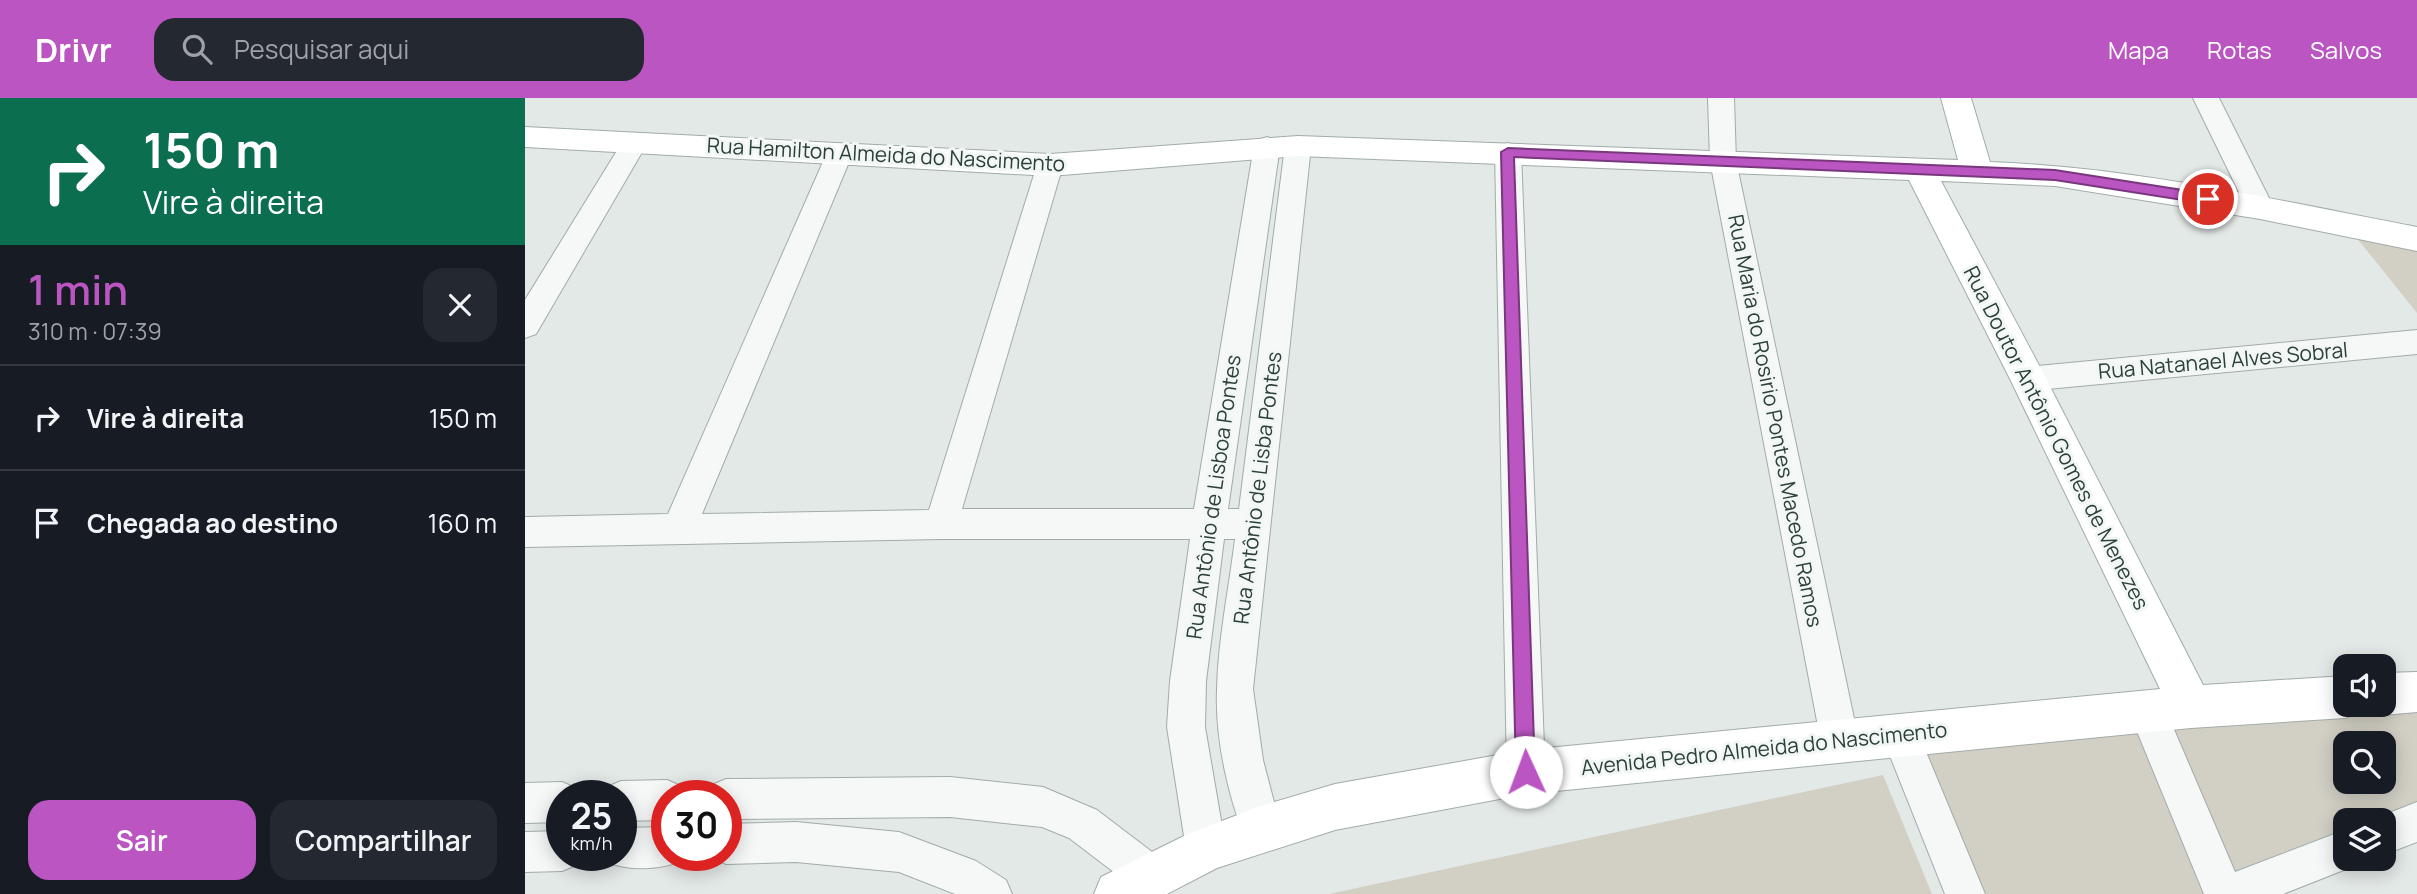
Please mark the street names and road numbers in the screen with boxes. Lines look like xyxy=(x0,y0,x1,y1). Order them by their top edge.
street label: Rua Hamilton Almeida do Nascimento xyxy=(706,131,1066,177)
street label: Rua Maria do Rosirio Pontes Macedo Ramos xyxy=(1722,212,1830,630)
street label: Rua Doutor Antônio Gomes de Menezes xyxy=(1958,261,2156,614)
street label: Rua Natanael Alves Sobral xyxy=(2097,335,2349,385)
street label: Rua Antônio de Lisba Pontes xyxy=(1226,350,1288,626)
street label: Rua Antônio de Lisboa Pontes xyxy=(1179,353,1247,641)
street label: Avenida Pedro Almeida do Nascimento xyxy=(1579,715,1948,781)

